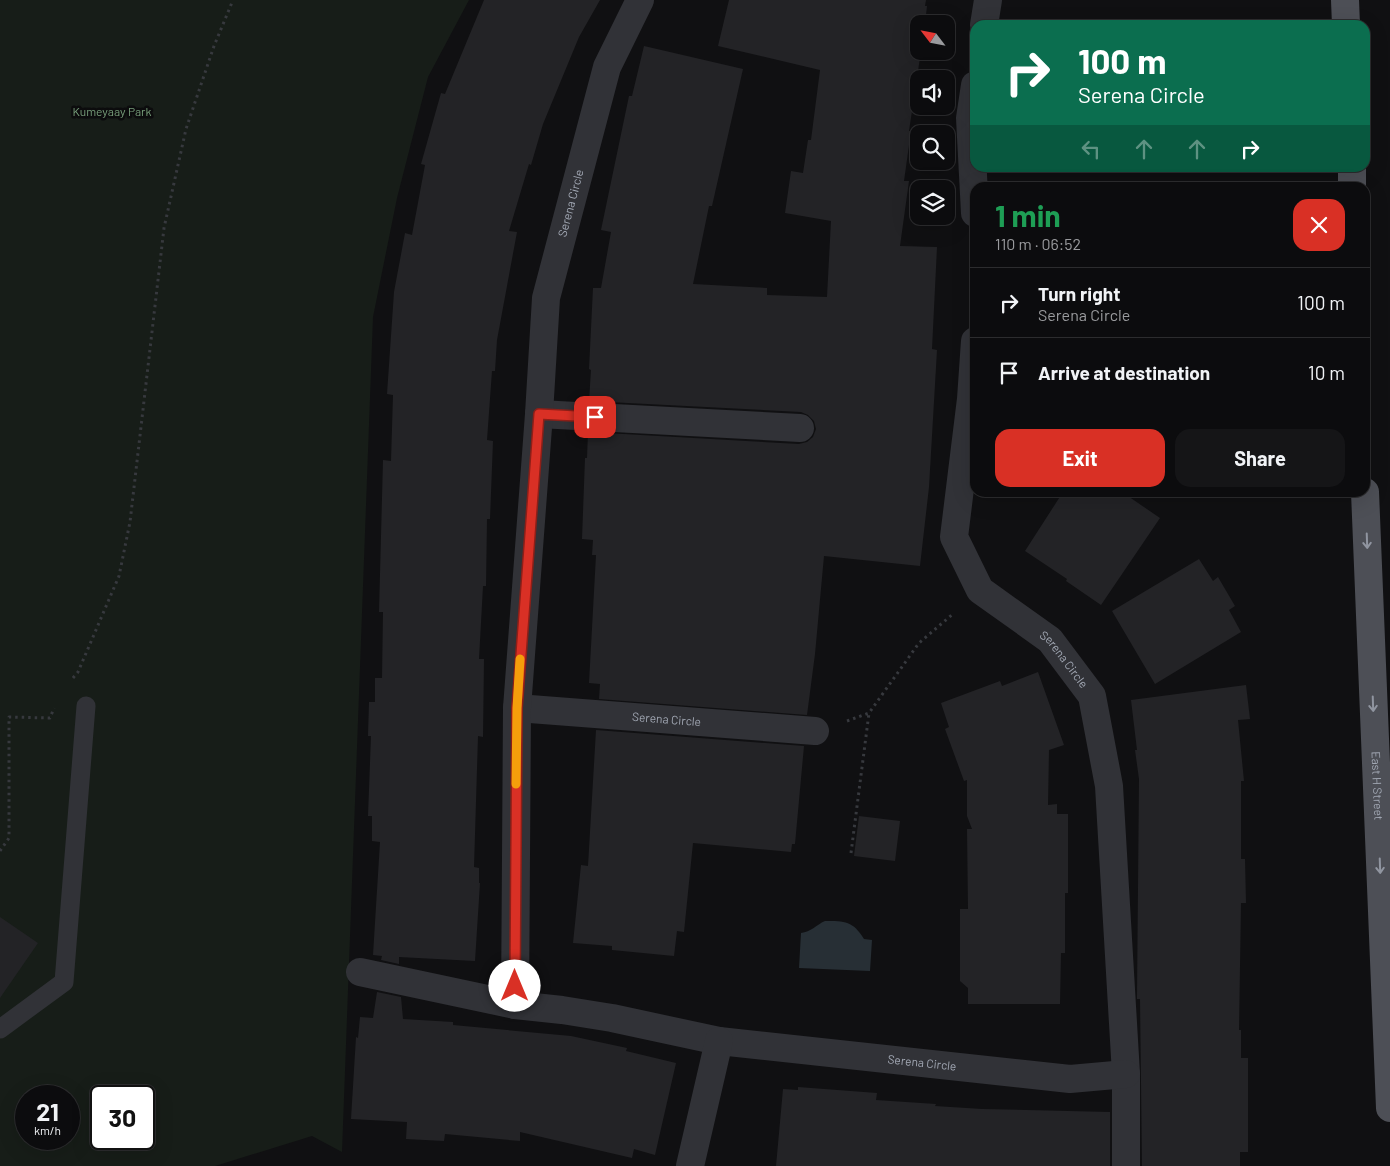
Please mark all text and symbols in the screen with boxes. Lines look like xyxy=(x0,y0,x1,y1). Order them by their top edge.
north arrow xyxy=(910,15,955,60)
map controls xyxy=(910,15,955,225)
text: 100 m xyxy=(1078,39,1167,81)
icon: right xyxy=(995,40,1060,105)
button: sound xyxy=(910,70,955,115)
text: Serena Circle xyxy=(1078,81,1205,107)
park label: Kumeyaay Park xyxy=(73,104,151,118)
button: search xyxy=(910,125,955,170)
icon: left xyxy=(1077,135,1105,163)
icon: ahead xyxy=(1130,135,1158,163)
icon: ahead xyxy=(1183,135,1211,163)
icon: right xyxy=(1236,135,1264,163)
street label: Serena Circle xyxy=(554,168,586,238)
button: layers xyxy=(910,180,955,225)
text: 1 min xyxy=(995,197,1061,233)
button: close xyxy=(1293,199,1345,251)
text: 110 m · 06:52 xyxy=(995,234,1081,253)
text: Turn right xyxy=(1038,282,1120,305)
icon: right xyxy=(995,289,1023,317)
text: 100 m xyxy=(1297,291,1345,314)
text: Serena Circle xyxy=(1038,305,1130,324)
icon: arrive xyxy=(995,359,1023,387)
text: Arrive at destination xyxy=(1038,361,1210,384)
text: 10 m xyxy=(1308,361,1345,384)
pin xyxy=(574,396,616,438)
icon: arrive xyxy=(581,403,609,431)
button: Exit xyxy=(995,429,1165,487)
button: Share xyxy=(1175,429,1345,487)
one-way arrow xyxy=(1362,533,1371,549)
street label: Serena Circle xyxy=(1038,627,1091,690)
one-way arrow xyxy=(1369,695,1378,711)
street label: Serena Circle xyxy=(632,709,702,728)
street label: East H Street xyxy=(1370,751,1386,820)
one-way arrow xyxy=(1375,858,1385,874)
position arrow xyxy=(488,959,540,1011)
street label: Serena Circle xyxy=(887,1051,957,1073)
speed limit sign: 30 xyxy=(90,1085,155,1150)
text: 21 xyxy=(36,1096,59,1126)
text: km/h xyxy=(34,1123,61,1137)

